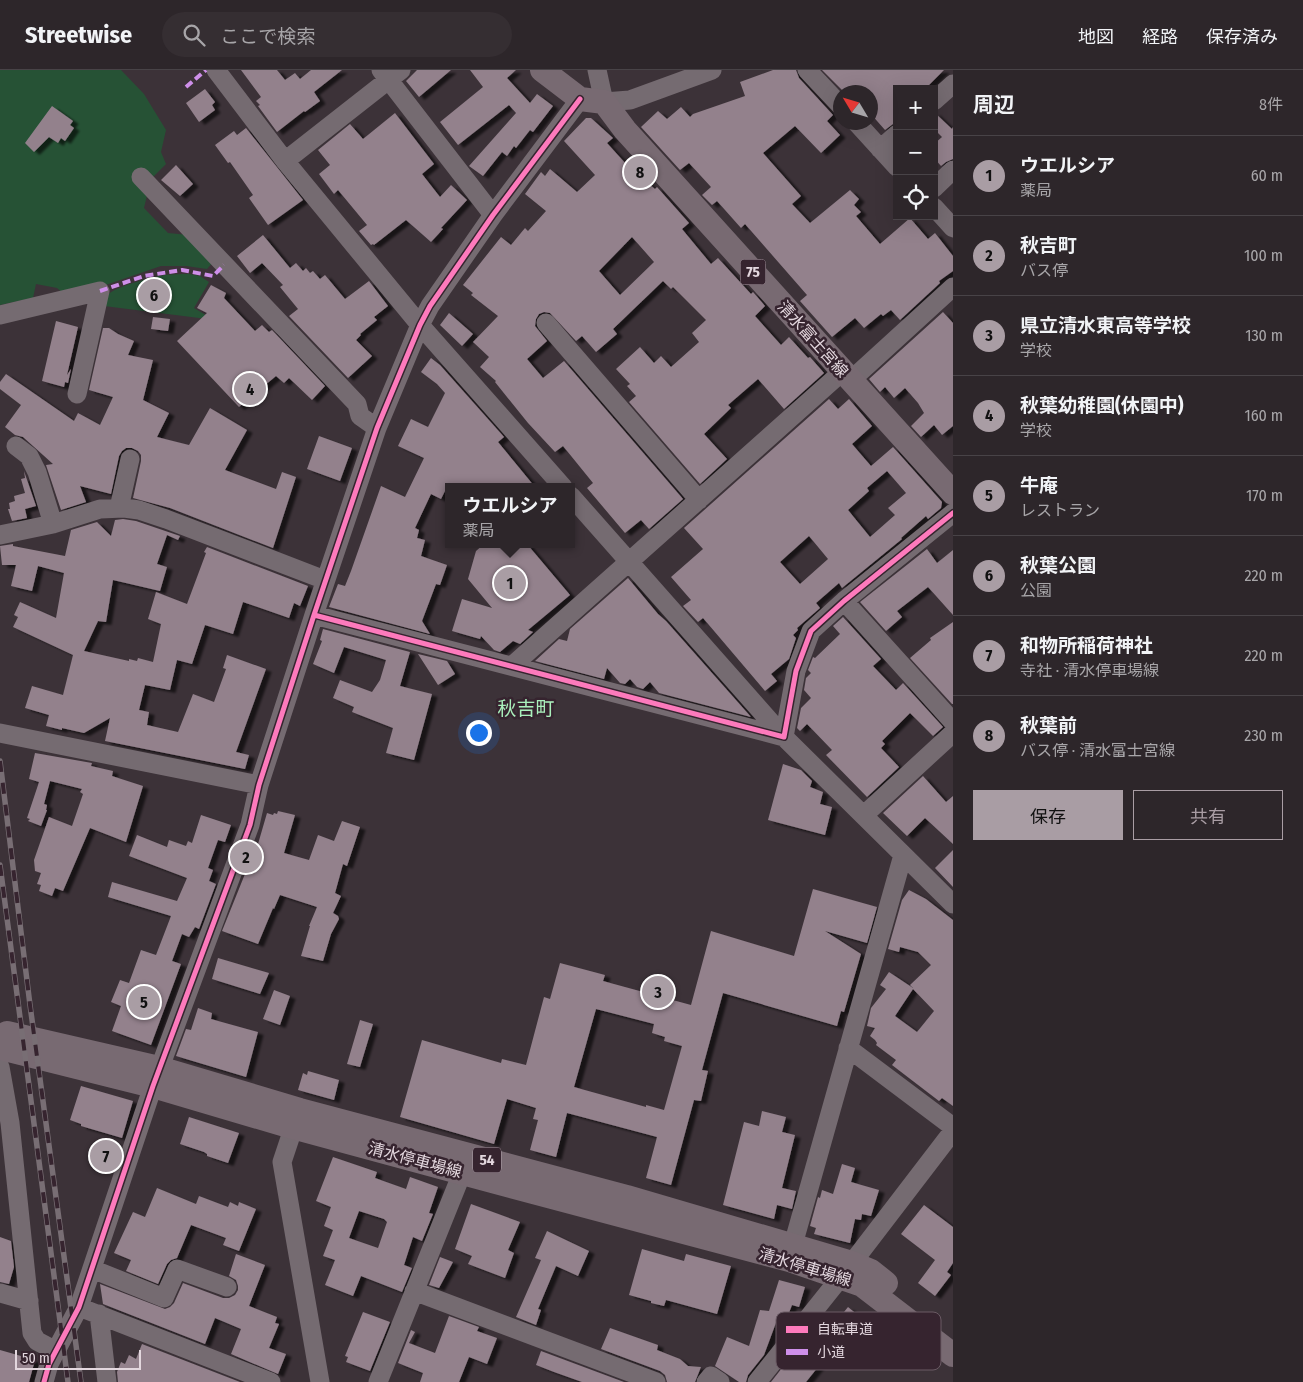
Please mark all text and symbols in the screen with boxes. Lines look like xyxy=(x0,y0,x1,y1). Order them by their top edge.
search box xyxy=(162,12,512,57)
text: Streetwise xyxy=(25,21,132,49)
icon: search xyxy=(180,21,208,49)
text: ここで検索 xyxy=(220,25,315,48)
text: 地図 xyxy=(1078,26,1114,48)
text: 経路 xyxy=(1142,26,1178,48)
text: 保存済み xyxy=(1206,26,1278,48)
north arrow xyxy=(833,85,878,130)
map controls xyxy=(893,85,938,220)
button: + xyxy=(893,85,938,130)
text: 周辺 xyxy=(973,92,1015,118)
text: 8件 xyxy=(1259,95,1283,114)
button: − xyxy=(893,130,938,175)
pin: 8 xyxy=(624,153,656,191)
text: ウエルシア xyxy=(1020,154,1115,177)
text: 1 xyxy=(986,166,992,185)
text: 60 m xyxy=(1251,166,1283,185)
button: locate xyxy=(893,175,938,220)
text: 薬局 xyxy=(1020,181,1052,200)
text: 秋吉町 xyxy=(1020,234,1077,257)
text: 2 xyxy=(985,246,993,265)
text: 100 m xyxy=(1244,246,1283,265)
road number: 75 xyxy=(740,260,766,284)
text: バス停 xyxy=(1020,261,1068,280)
pin: 6 xyxy=(138,276,170,314)
street label: 清水富士宮線 xyxy=(774,297,852,381)
text: 県立清水東高等学校 xyxy=(1020,314,1191,337)
text: 3 xyxy=(985,326,993,345)
text: 130 m xyxy=(1245,326,1283,345)
text: 学校 xyxy=(1020,341,1052,360)
pin: 4 xyxy=(234,370,266,408)
text: 秋葉幼稚園(休園中) xyxy=(1020,394,1183,417)
text: 4 xyxy=(985,406,993,425)
text: 160 m xyxy=(1244,406,1283,425)
text: 学校 xyxy=(1020,421,1052,440)
text: 牛庵 xyxy=(1020,474,1058,497)
popup xyxy=(445,483,575,548)
text: 5 xyxy=(985,486,993,505)
text: 170 m xyxy=(1246,486,1283,505)
text: ウエルシア xyxy=(462,494,558,517)
text: レストラン xyxy=(1020,501,1100,520)
text: 薬局 xyxy=(462,521,495,540)
text: 秋葉公園 xyxy=(1020,554,1096,577)
pin: 1 xyxy=(494,564,526,602)
text: 6 xyxy=(985,566,993,585)
text: 220 m xyxy=(1244,566,1283,585)
text: 公園 xyxy=(1020,581,1052,600)
text: 和物所稲荷神社 xyxy=(1020,634,1153,657)
text: 7 xyxy=(986,646,992,665)
text: 220 m xyxy=(1244,646,1283,665)
text: 寺社 · 清水停車場線 xyxy=(1020,661,1159,680)
district label: 秋吉町 xyxy=(497,697,555,720)
text: 秋葉前 xyxy=(1020,714,1077,737)
your location xyxy=(466,720,492,746)
text: 8 xyxy=(985,726,993,745)
text: 230 m xyxy=(1244,726,1283,745)
text: バス停 · 清水富士宮線 xyxy=(1020,741,1175,760)
button: 保存 xyxy=(973,790,1123,840)
button: 共有 xyxy=(1133,790,1283,840)
pin: 2 xyxy=(230,838,262,876)
pin: 3 xyxy=(642,973,674,1011)
pin: 5 xyxy=(128,983,160,1021)
pin: 7 xyxy=(90,1137,122,1175)
street label: 清水停車場線 xyxy=(366,1138,464,1182)
road number: 54 xyxy=(473,1148,501,1172)
street label: 清水停車場線 xyxy=(756,1244,854,1290)
legend xyxy=(776,1312,941,1370)
text: 自転車道 xyxy=(817,1321,873,1338)
text: 小道 xyxy=(817,1344,845,1361)
scale bar xyxy=(15,1347,141,1370)
text: 50 m xyxy=(22,1350,50,1367)

